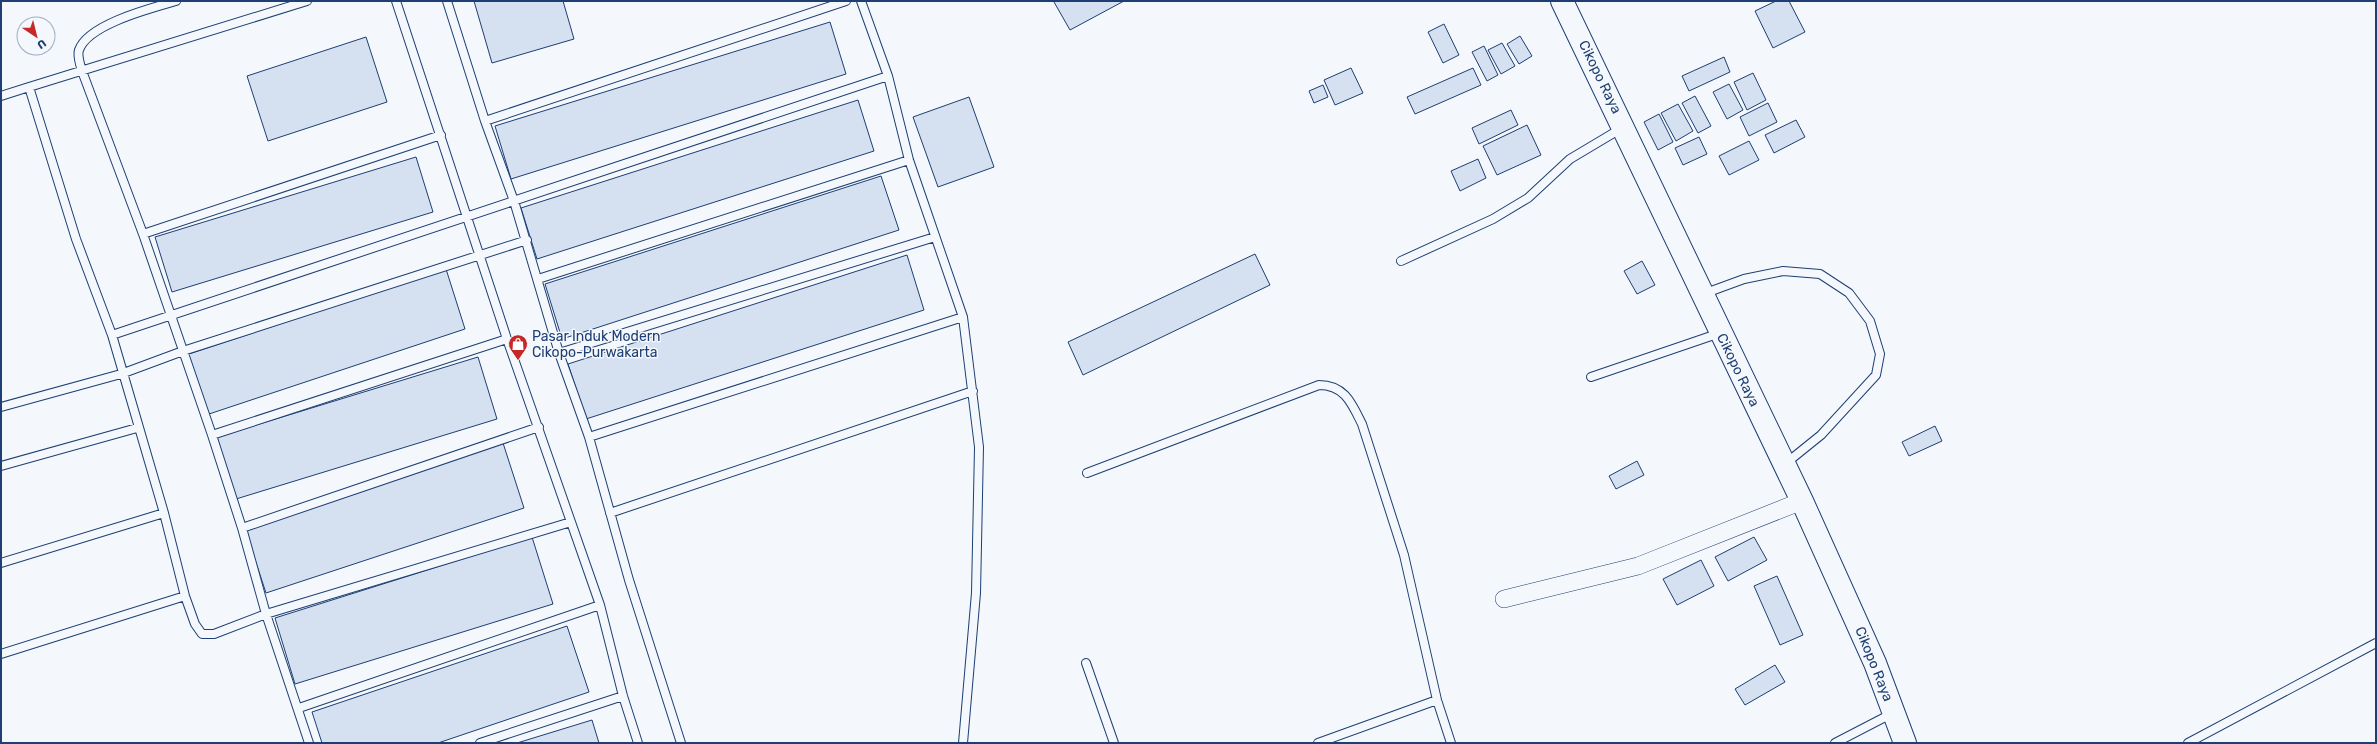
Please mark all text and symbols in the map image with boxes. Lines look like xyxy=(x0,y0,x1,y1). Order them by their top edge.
north arrow xyxy=(16,16,56,56)
text: U xyxy=(34,36,48,51)
street label: Cikopo Raya xyxy=(1575,38,1625,116)
place label: Pasar Induk Modern Cikopo-Purwakarta xyxy=(532,328,661,361)
street label: Cikopo Raya xyxy=(1713,331,1763,409)
shop icon: Pasar Induk Modern Cikopo-Purwakarta xyxy=(507,333,529,361)
street label: Cikopo Raya xyxy=(1851,624,1897,704)

